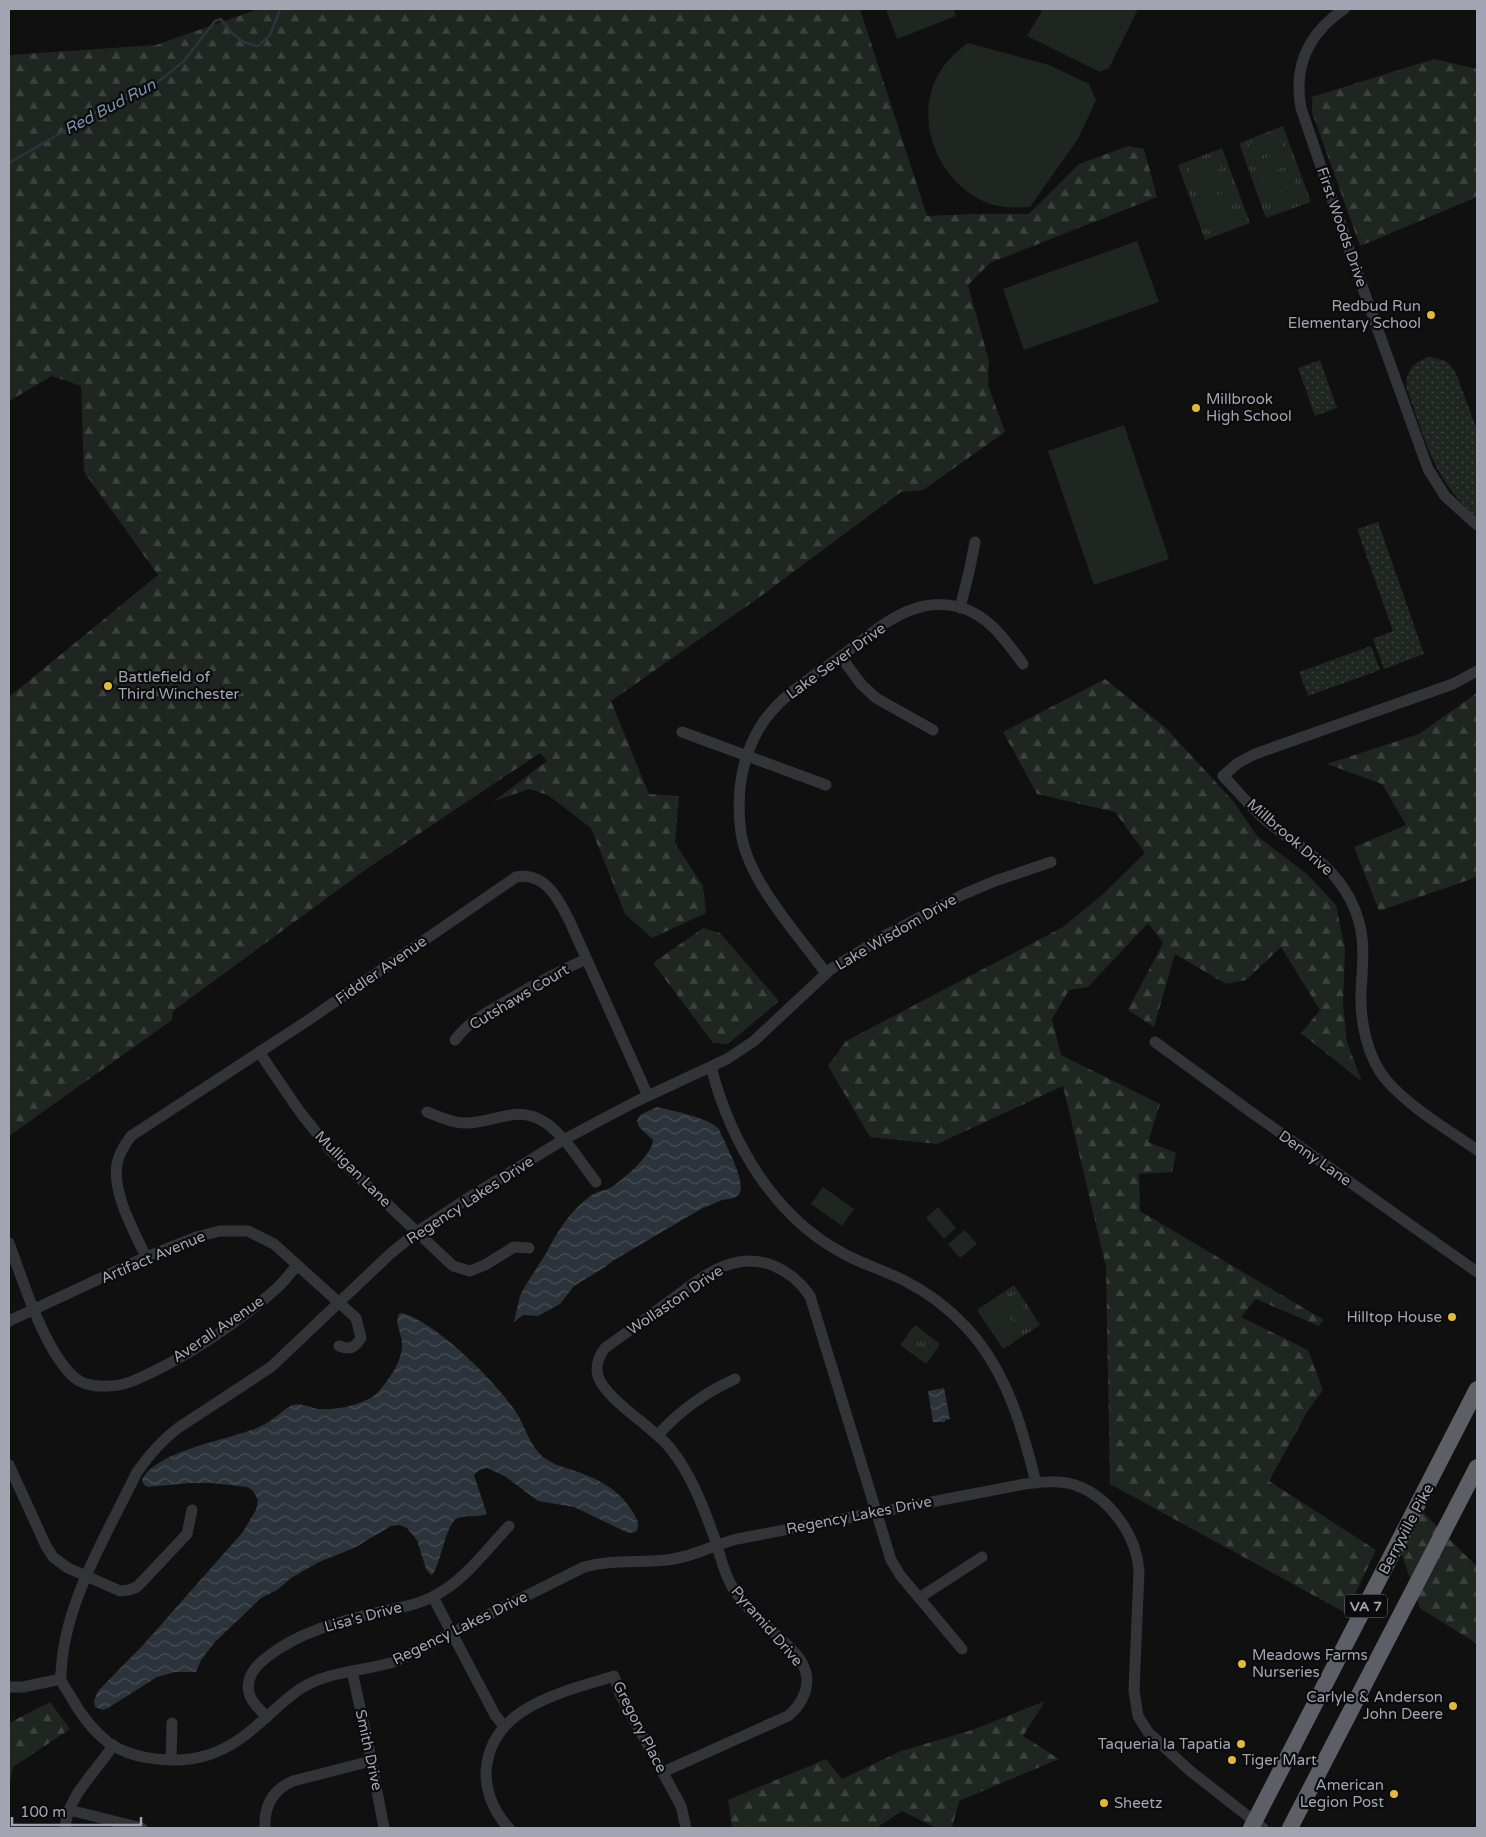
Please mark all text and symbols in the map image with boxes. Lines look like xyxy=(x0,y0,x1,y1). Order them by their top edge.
water label: Red Bud Run xyxy=(61,74,160,139)
street label: First Woods Drive xyxy=(1313,165,1371,289)
place label: Redbud Run Elementary School xyxy=(1288,297,1421,332)
marker: Redbud Run Elementary School xyxy=(1425,309,1437,321)
place label: Millbrook High School xyxy=(1206,390,1292,425)
marker: Millbrook High School xyxy=(1190,402,1202,414)
street label: Lake Sever Drive xyxy=(783,619,889,703)
place label: Battlefield of Third Winchester xyxy=(118,668,240,703)
marker: Battlefield of Third Winchester xyxy=(102,680,114,692)
street label: Millbrook Drive xyxy=(1243,795,1337,879)
street label: Lake Wisdom Drive xyxy=(832,890,960,974)
street label: Fiddler Avenue xyxy=(332,932,430,1008)
street label: Cutshaws Court xyxy=(466,960,572,1034)
street label: Denny Lane xyxy=(1275,1126,1355,1190)
street label: Mulligan Lane xyxy=(311,1127,395,1211)
street label: Regency Lakes Drive xyxy=(403,1152,537,1248)
street label: Artifact Avenue xyxy=(98,1227,208,1287)
street label: Wollaston Drive xyxy=(624,1261,726,1339)
street label: Averall Avenue xyxy=(169,1292,267,1366)
place label: Hilltop House xyxy=(1346,1308,1442,1326)
marker: Hilltop House xyxy=(1446,1311,1458,1323)
street label: Berryville Pike xyxy=(1375,1481,1437,1577)
street label: Regency Lakes Drive xyxy=(785,1492,933,1538)
street label: Pyramid Drive xyxy=(727,1582,807,1670)
street label: Regency Lakes Drive xyxy=(390,1588,530,1668)
road number: VA 7 xyxy=(1345,1594,1387,1618)
street label: Lisa's Drive xyxy=(322,1598,404,1636)
place label: Meadows Farms Nurseries xyxy=(1252,1646,1368,1681)
marker: Meadows Farms Nurseries xyxy=(1236,1658,1248,1670)
street label: Gregory Place xyxy=(609,1678,671,1776)
place label: Carlyle & Anderson John Deere xyxy=(1306,1688,1443,1723)
marker: Carlyle & Anderson John Deere xyxy=(1447,1700,1459,1712)
street label: Smith Drive xyxy=(352,1708,386,1792)
place label: Taqueria la Tapatia xyxy=(1098,1735,1231,1753)
marker: Taqueria la Tapatia xyxy=(1235,1738,1247,1750)
place label: Tiger Mart xyxy=(1242,1751,1317,1769)
marker: Tiger Mart xyxy=(1226,1754,1238,1766)
place label: American Legion Post xyxy=(1300,1776,1384,1811)
marker: American Legion Post xyxy=(1388,1788,1400,1800)
scale bar xyxy=(12,1794,141,1826)
place label: Sheetz xyxy=(1114,1794,1162,1812)
marker: Sheetz xyxy=(1098,1797,1110,1809)
text: 100 m xyxy=(20,1803,66,1821)

